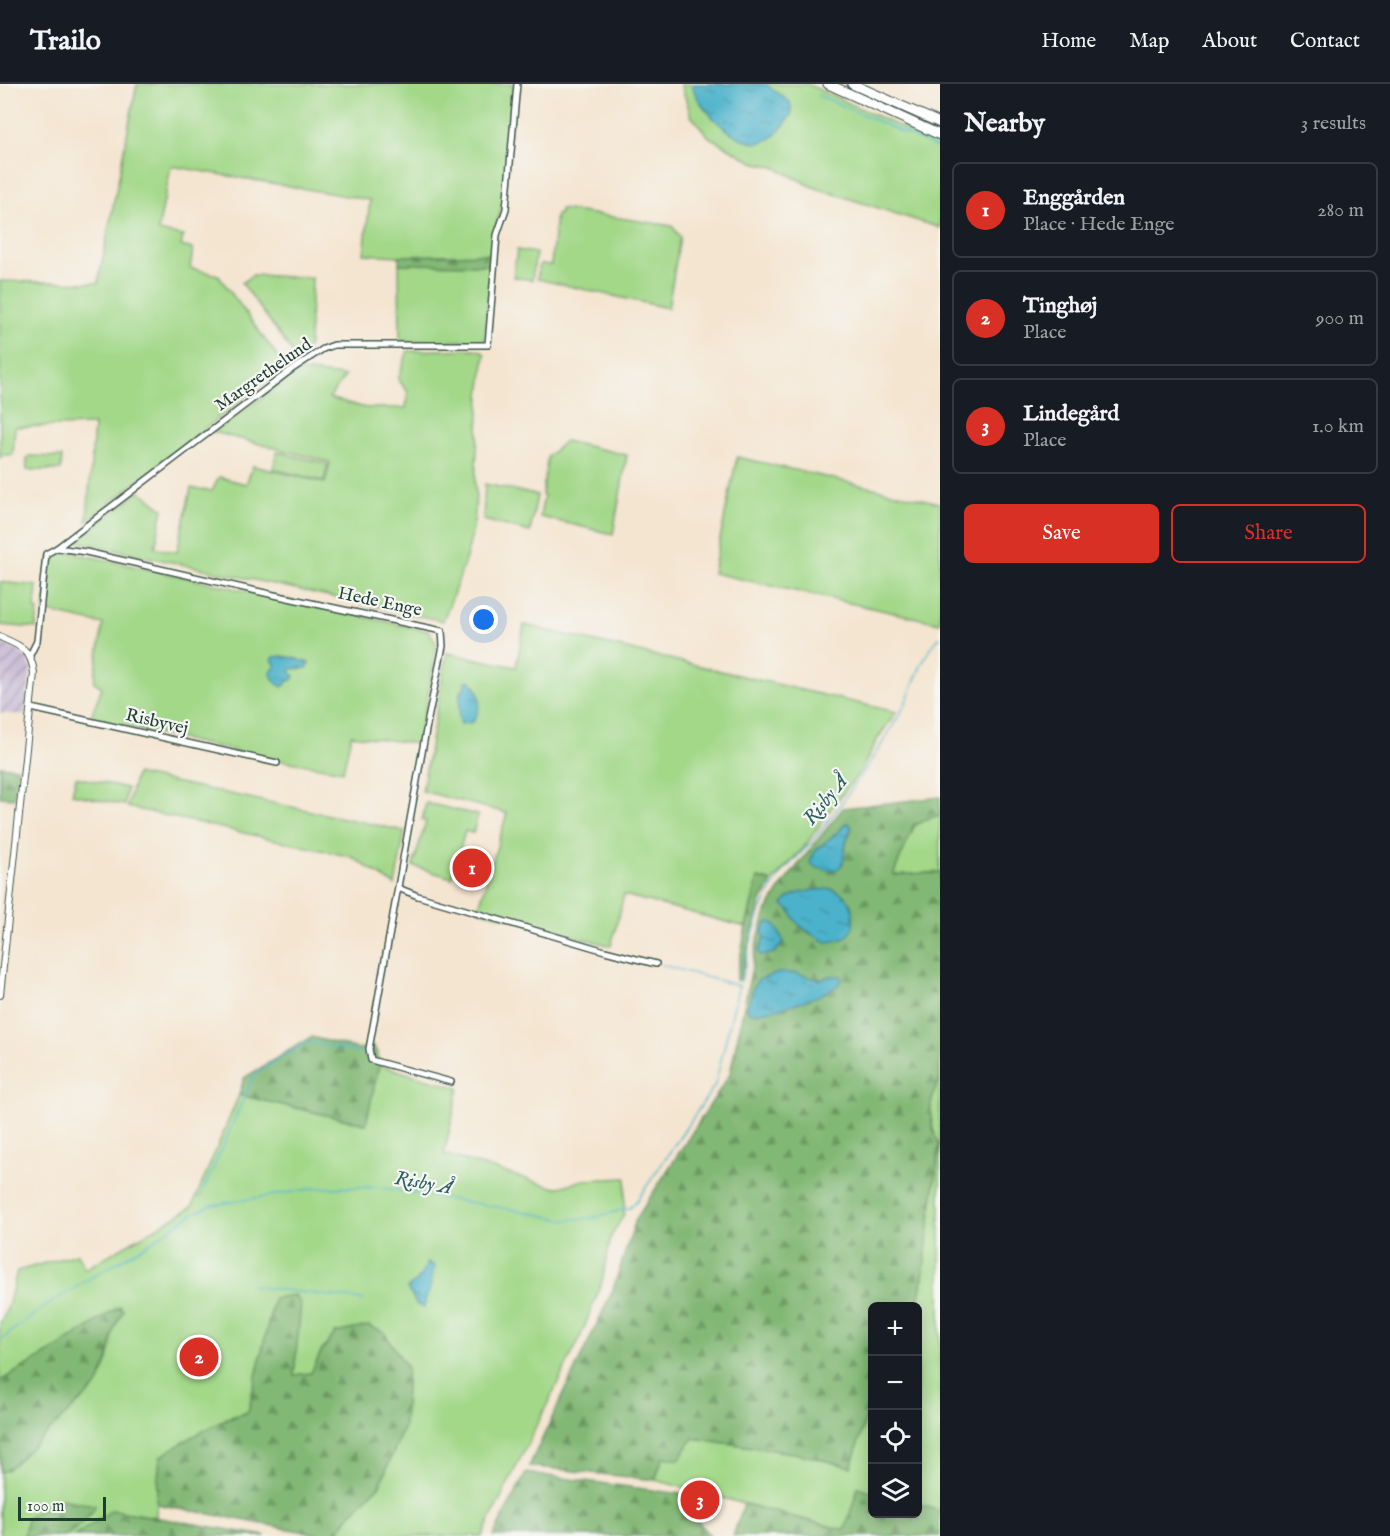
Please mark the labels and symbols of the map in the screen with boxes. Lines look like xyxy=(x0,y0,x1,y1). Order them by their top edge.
street label: Margrethelund xyxy=(211,333,317,417)
street label: Hede Enge xyxy=(336,582,424,623)
your location xyxy=(469,605,498,634)
street label: Risbyvej xyxy=(123,704,190,741)
water label: Risby Å xyxy=(797,767,855,830)
pin: 1 xyxy=(452,846,492,890)
water label: Risby Å xyxy=(393,1164,457,1201)
pin: 2 xyxy=(180,1334,218,1380)
pin: 3 xyxy=(680,1478,720,1522)
scale bar xyxy=(18,1494,106,1522)

